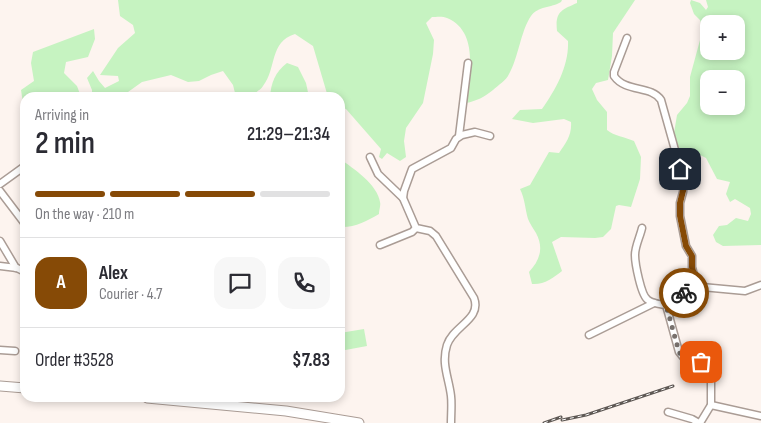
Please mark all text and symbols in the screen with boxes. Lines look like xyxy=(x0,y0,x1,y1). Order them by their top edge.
map controls xyxy=(700,15,745,115)
button: + xyxy=(700,15,745,60)
button: − xyxy=(700,70,745,115)
text: Arriving in xyxy=(35,106,89,125)
text: 21:29–21:34 xyxy=(247,123,330,146)
text: 2 min xyxy=(35,124,95,163)
pin xyxy=(659,148,701,190)
icon: home xyxy=(666,155,694,183)
text: On the way · 210 m xyxy=(35,205,134,224)
button: chat xyxy=(214,257,266,309)
button: phone xyxy=(278,257,330,309)
text: Alex xyxy=(99,262,128,285)
courier xyxy=(659,268,709,318)
text: A xyxy=(56,271,66,294)
icon: bike xyxy=(670,279,698,307)
text: Courier · 4.7 xyxy=(99,285,162,304)
pin xyxy=(680,341,722,383)
icon: bag xyxy=(687,348,715,376)
text: Order #3528 xyxy=(35,349,114,372)
text: $7.83 xyxy=(292,349,330,372)

